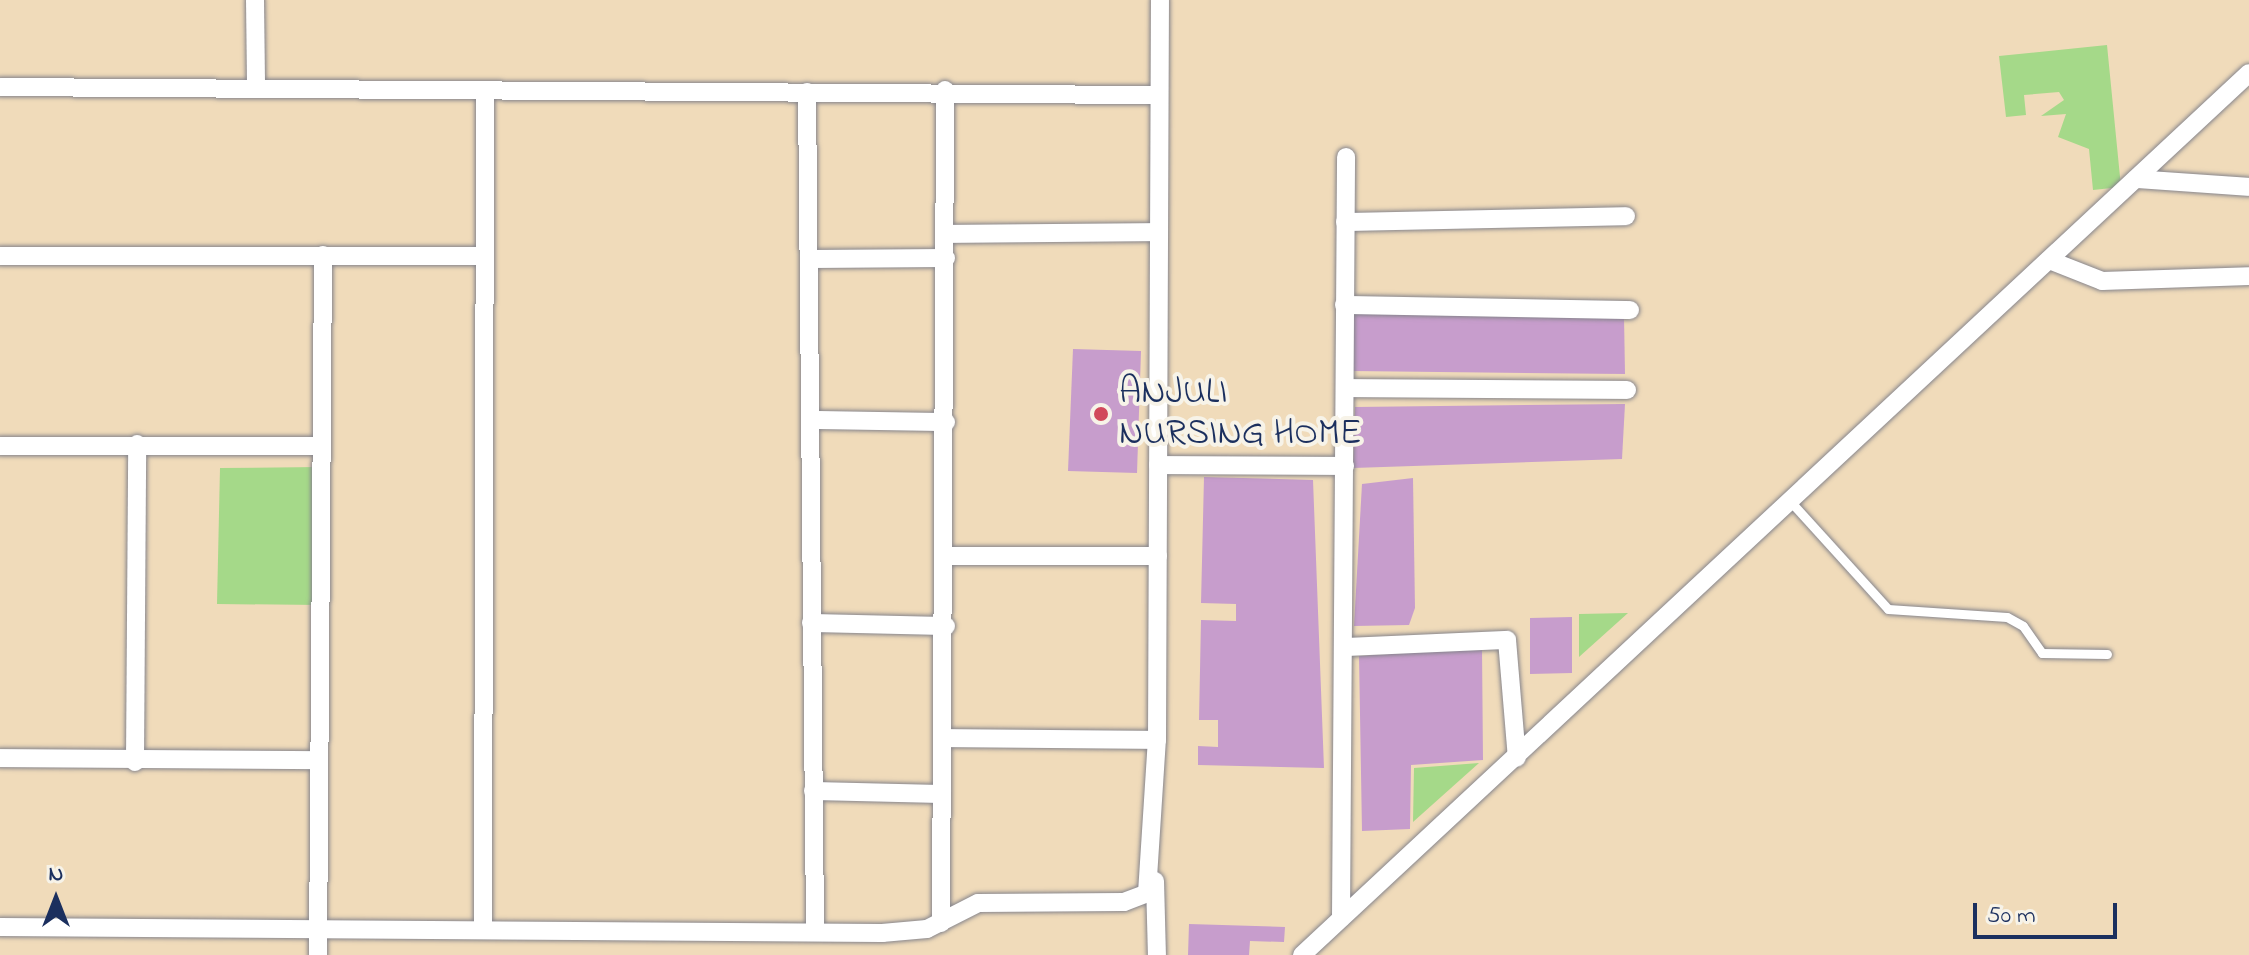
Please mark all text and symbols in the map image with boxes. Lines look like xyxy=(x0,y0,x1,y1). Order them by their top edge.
place label: ANJULI NURSING HOME xyxy=(1119,371,1362,456)
marker: ANJULI NURSING HOME xyxy=(1090,403,1112,425)
north arrow xyxy=(16,859,96,939)
text: N xyxy=(49,859,63,891)
scale bar xyxy=(1977,887,2121,937)
text: 50 m xyxy=(1987,899,2036,934)

